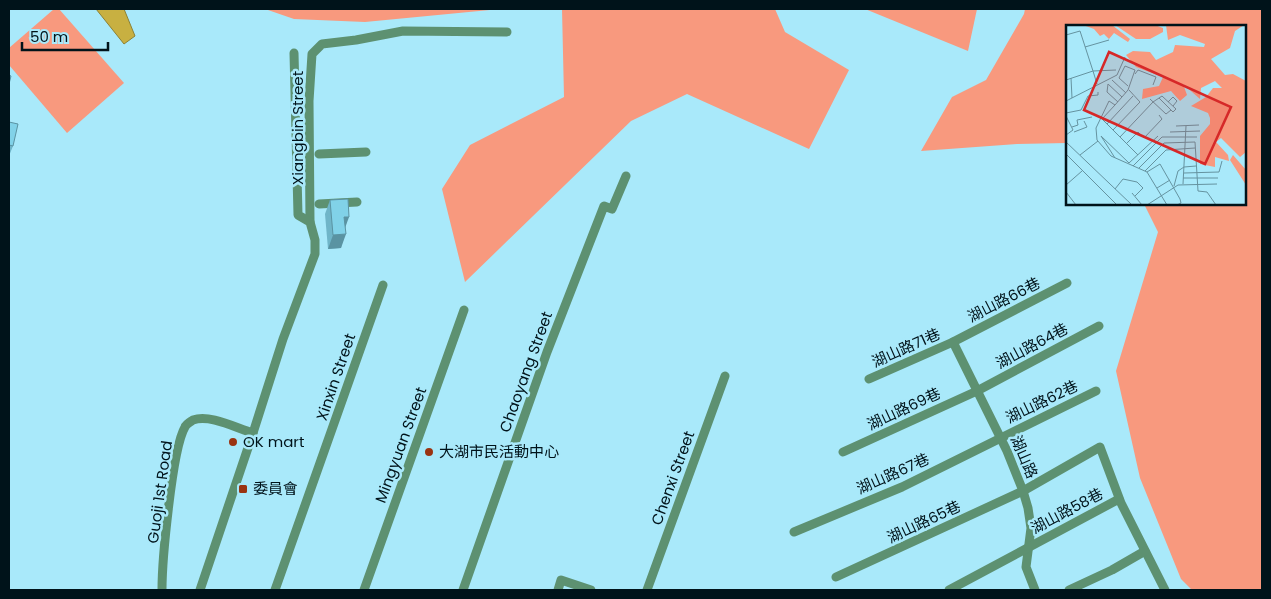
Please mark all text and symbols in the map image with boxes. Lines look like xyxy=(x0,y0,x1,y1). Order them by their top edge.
scale bar xyxy=(22,20,109,52)
inset map xyxy=(1066,25,1246,205)
text: 50 m xyxy=(30,26,68,47)
street label: Xiangbin Street xyxy=(287,71,308,185)
street label: 湖山路66巷 xyxy=(964,272,1044,327)
street label: Chaoyang Street xyxy=(494,308,557,435)
street label: 湖山路64巷 xyxy=(992,318,1072,373)
street label: 湖山路71巷 xyxy=(868,323,943,372)
street label: Xinxin Street xyxy=(311,330,360,423)
street label: 湖山路62巷 xyxy=(1002,375,1082,428)
street label: 湖山路69巷 xyxy=(864,382,944,435)
street label: Mingyuan Street xyxy=(370,384,431,506)
street label: Chenxi Street xyxy=(646,428,699,528)
place label: OK mart xyxy=(243,431,304,452)
street label: 湖山路 xyxy=(1006,432,1043,482)
marker: OK mart xyxy=(227,436,239,448)
street label: Guoji 1st Road xyxy=(142,439,177,545)
place label: 大湖市民活動中心 xyxy=(439,441,559,462)
marker: 大湖市民活動中心 xyxy=(423,446,435,458)
street label: 湖山路67巷 xyxy=(853,448,933,499)
place label: 委員會 xyxy=(253,478,298,499)
marker: 委員會 xyxy=(237,483,249,495)
street label: 湖山路58巷 xyxy=(1027,483,1107,538)
street label: 湖山路65巷 xyxy=(884,495,964,548)

